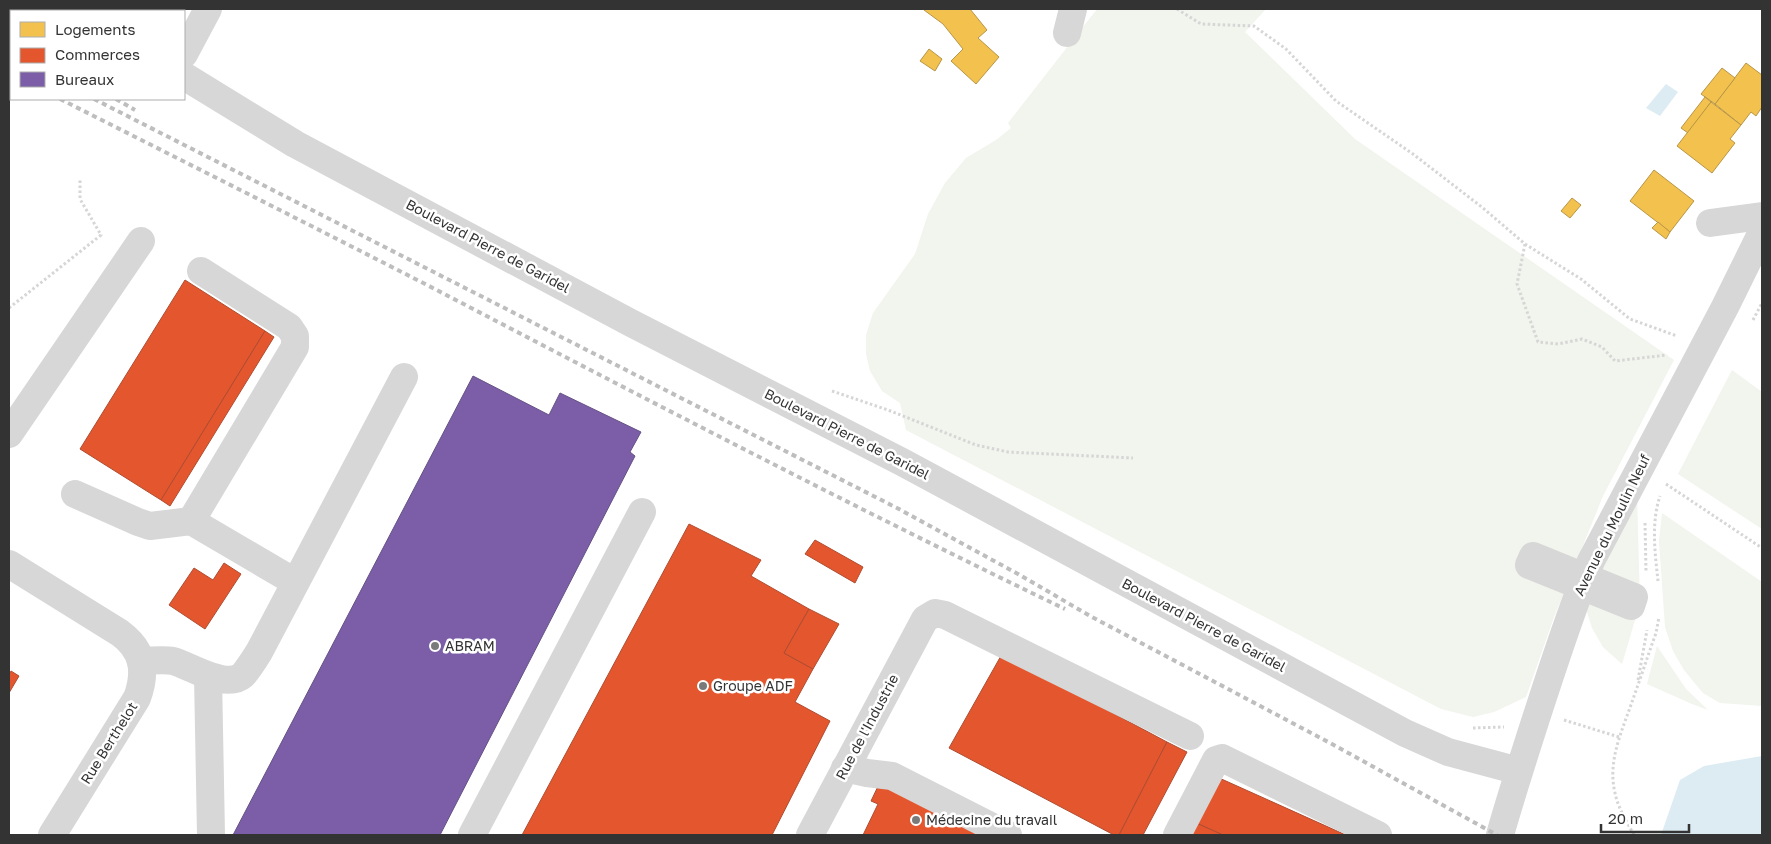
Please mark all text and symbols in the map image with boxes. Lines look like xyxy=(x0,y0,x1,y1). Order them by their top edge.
legend xyxy=(10,10,185,100)
text: Logements xyxy=(55,20,135,38)
text: Commerces xyxy=(55,45,140,63)
text: Bureaux xyxy=(55,70,114,88)
street label: Boulevard Pierre de Garidel xyxy=(403,195,573,296)
street label: Boulevard Pierre de Garidel xyxy=(762,384,933,483)
street label: Avenue du Moulin Neuf xyxy=(1570,451,1653,598)
street label: Boulevard Pierre de Garidel xyxy=(1119,574,1289,675)
place label: ABRAM xyxy=(445,637,495,654)
marker: ABRAM xyxy=(429,640,441,652)
street label: Rue de l'Industrie xyxy=(832,671,902,782)
place label: Groupe ADF xyxy=(713,677,793,694)
marker: Groupe ADF xyxy=(697,680,709,692)
street label: Rue Berthelot xyxy=(77,699,140,787)
scale bar xyxy=(1601,802,1688,834)
text: 20 m xyxy=(1608,809,1643,827)
place label: Médecine du travail xyxy=(926,811,1057,828)
marker: Médecine du travail xyxy=(910,814,922,826)

